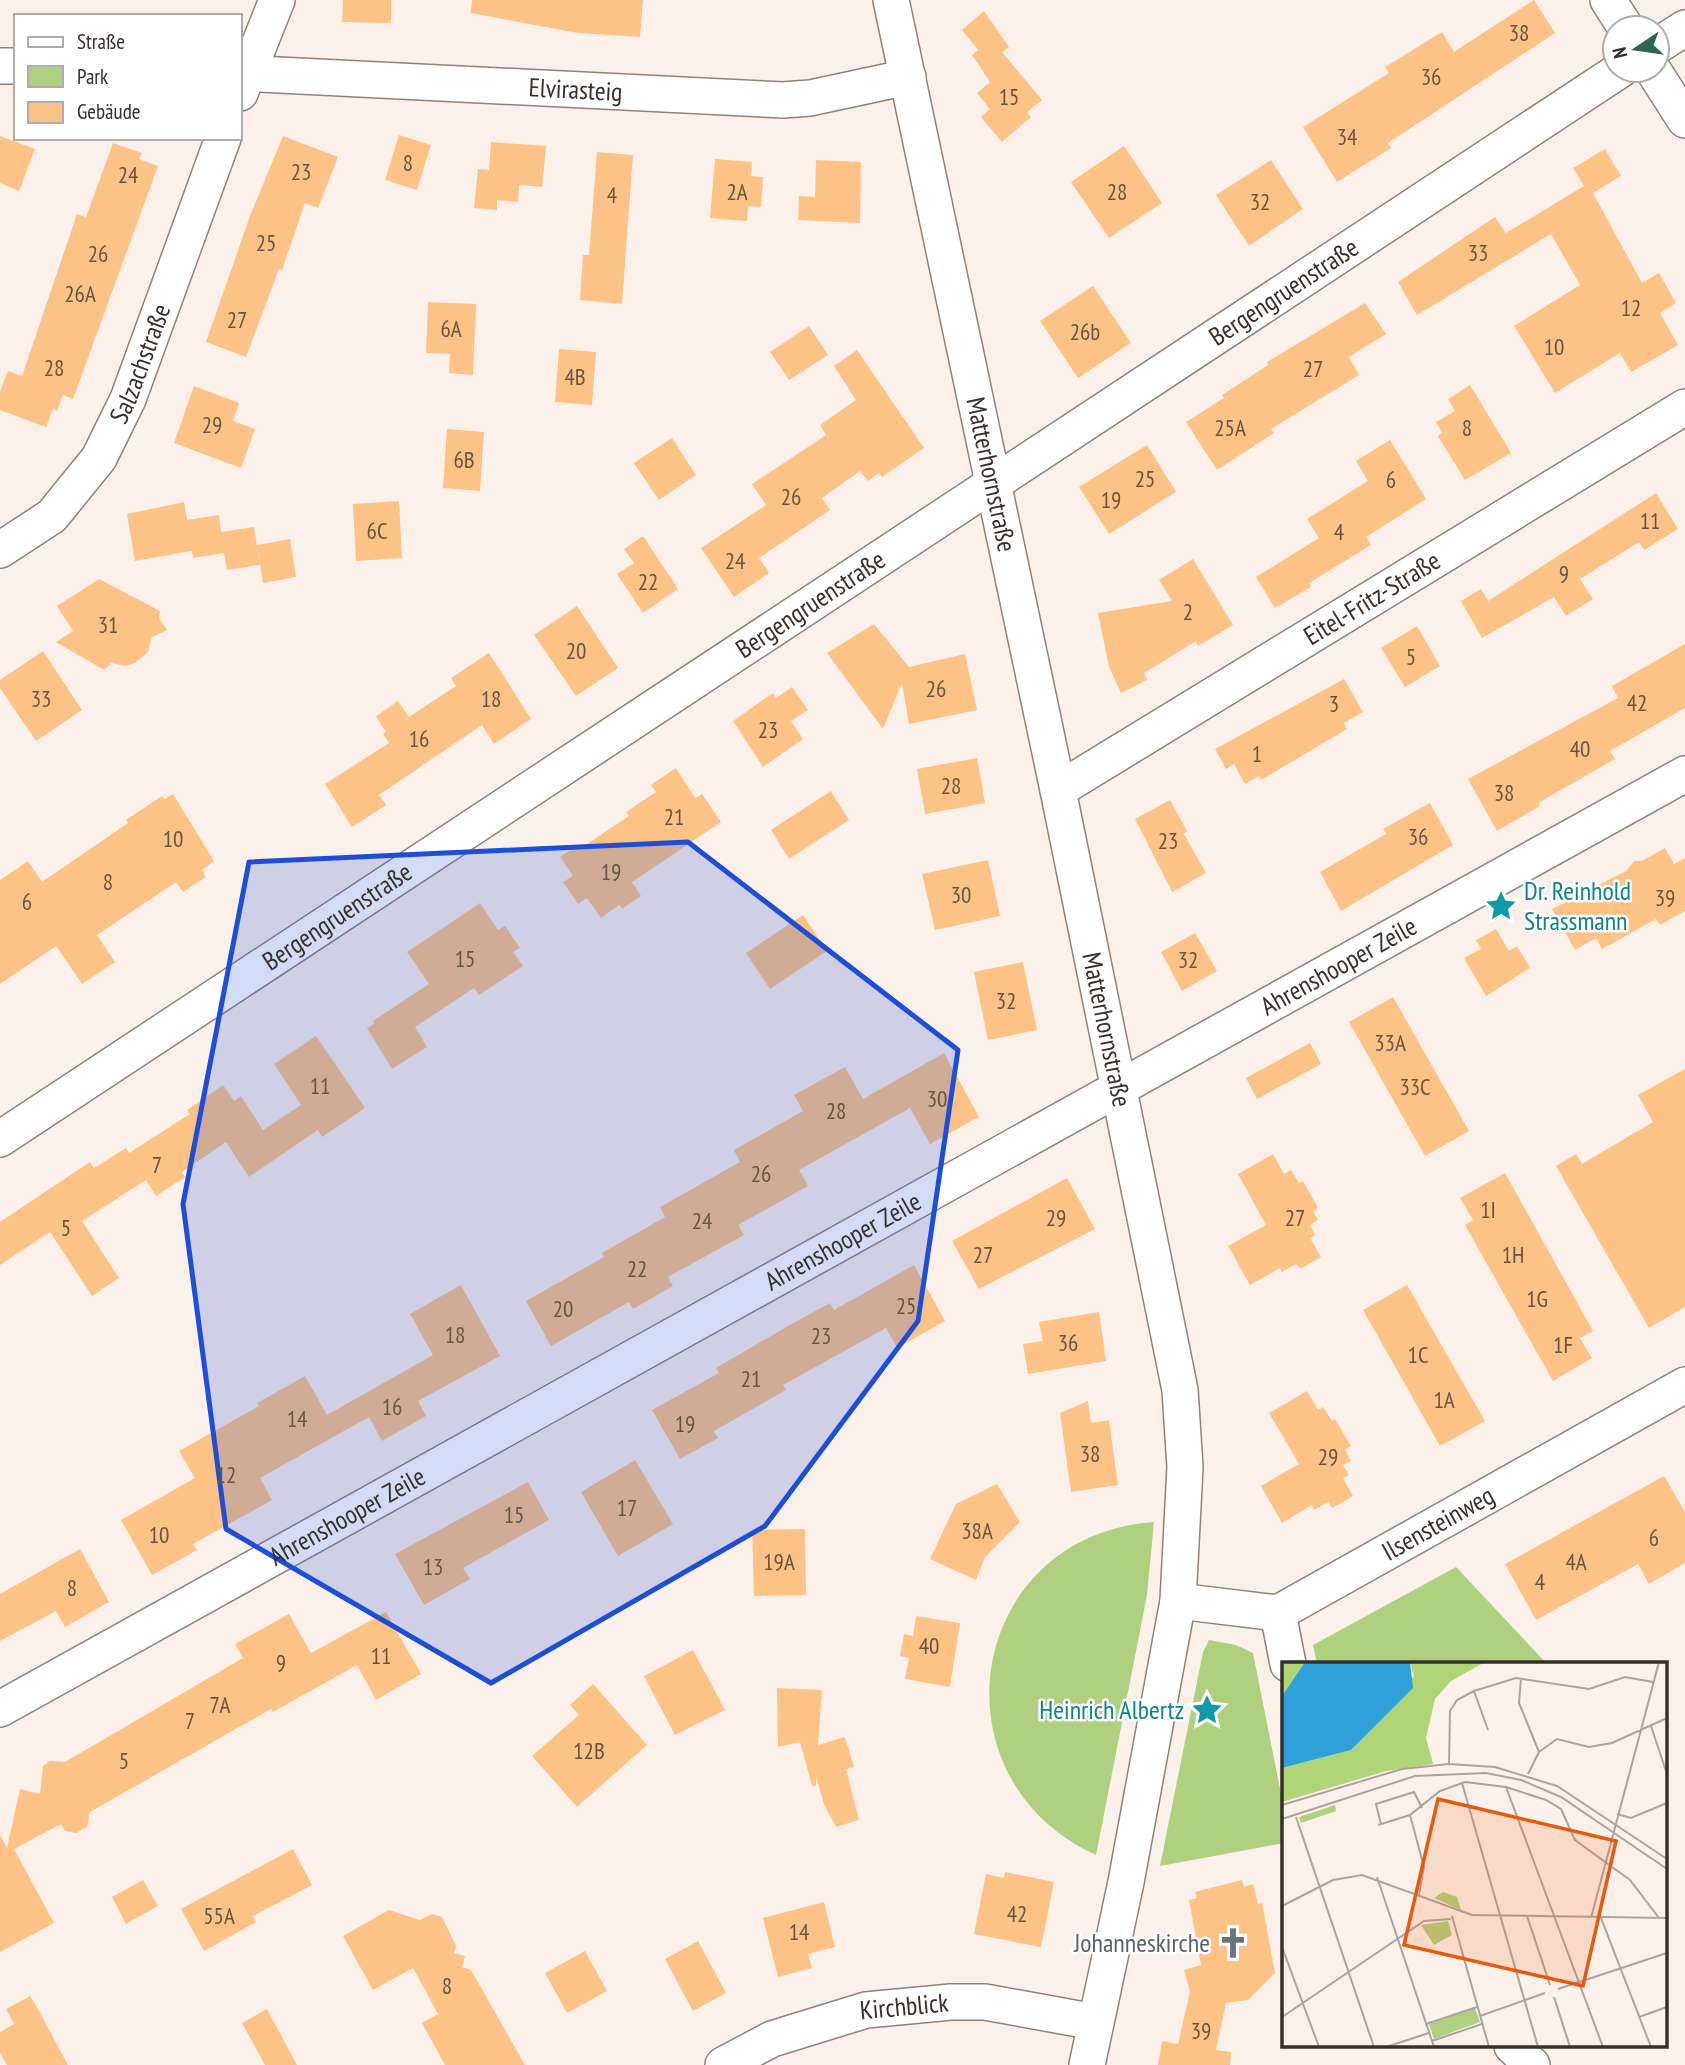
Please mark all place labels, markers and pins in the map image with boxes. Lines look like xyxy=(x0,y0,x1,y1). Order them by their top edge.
place label: Dr. Reinhold Strassmann xyxy=(1524,874,1631,937)
place icon: Dr. Reinhold Strassmann xyxy=(1484,889,1518,923)
place label: Heinrich Albertz xyxy=(1039,1693,1184,1726)
place icon: Heinrich Albertz xyxy=(1190,1693,1224,1727)
place label: Johanneskirche xyxy=(1073,1926,1210,1959)
church icon: Johanneskirche xyxy=(1216,1926,1250,1960)

